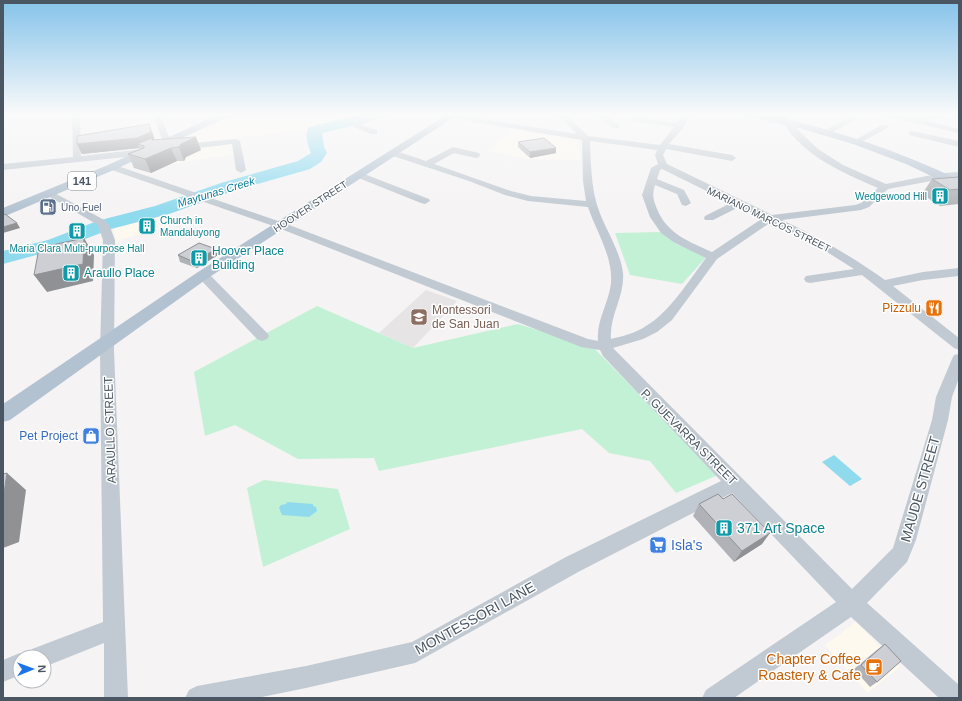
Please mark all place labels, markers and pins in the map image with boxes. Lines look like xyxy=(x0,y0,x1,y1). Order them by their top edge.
building icon: Wedgewood Hill xyxy=(930,186,950,206)
place label: Wedgewood Hill xyxy=(855,191,927,202)
fuel station icon: Uno Fuel xyxy=(38,197,58,217)
place label: Uno Fuel xyxy=(61,202,102,213)
place label: Church in Mandaluyong xyxy=(160,215,220,238)
building icon: Church in Mandaluyong xyxy=(137,216,157,236)
building icon: Maria Clara Multi-purpose Hall xyxy=(67,221,87,241)
place label: Maria Clara Multi-purpose Hall xyxy=(9,243,145,254)
place label: Hoover Place Building xyxy=(212,244,284,272)
building icon: Hoover Place Building xyxy=(189,248,209,268)
building icon: Araullo Place xyxy=(61,263,81,283)
place label: Araullo Place xyxy=(84,266,155,280)
restaurant icon: Pizzulu xyxy=(924,298,944,318)
place label: Pizzulu xyxy=(882,301,921,315)
place label: Montessori de San Juan xyxy=(432,303,499,331)
school or university icon: Montessori de San Juan xyxy=(409,307,429,327)
shop icon: Pet Project xyxy=(81,426,101,446)
place label: Pet Project xyxy=(19,429,79,443)
building icon: 371 Art Space xyxy=(714,518,734,538)
place label: 371 Art Space xyxy=(737,520,825,536)
supermarket icon: Isla's xyxy=(648,535,668,555)
place label: Isla's xyxy=(671,537,702,553)
place label: Chapter Coffee Roastery & Cafe xyxy=(758,651,861,683)
cafe icon: Chapter Coffee Roastery & Cafe xyxy=(864,657,884,677)

